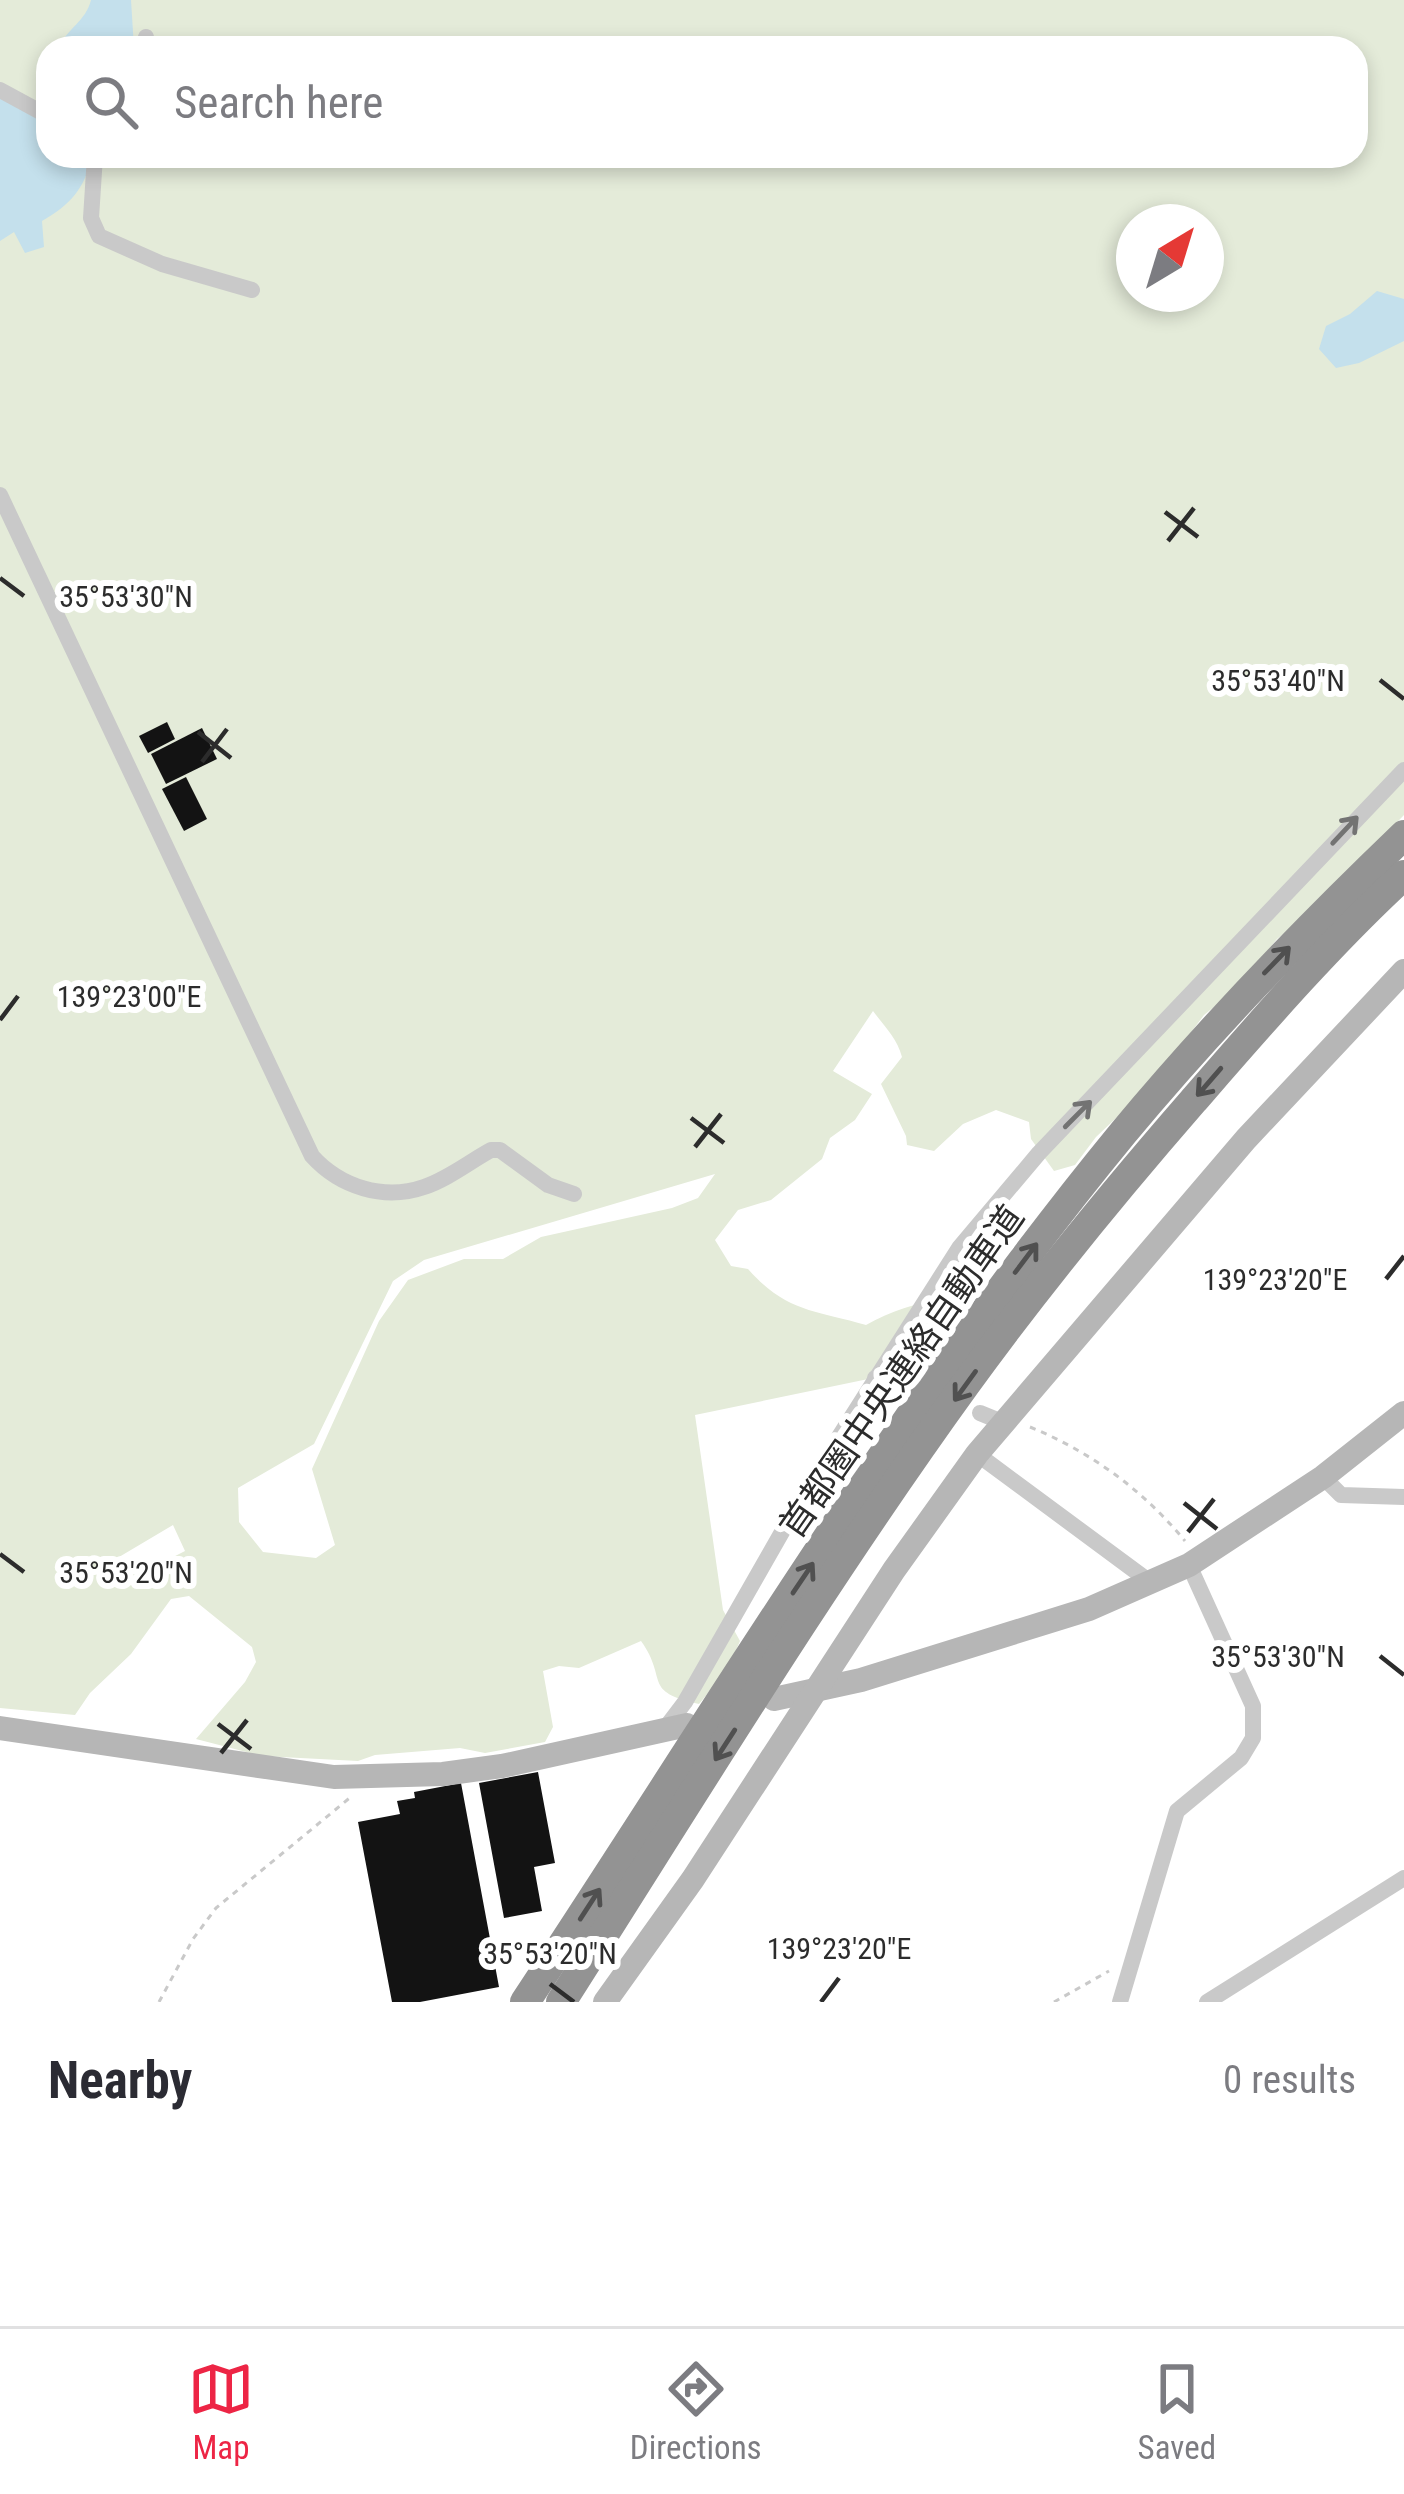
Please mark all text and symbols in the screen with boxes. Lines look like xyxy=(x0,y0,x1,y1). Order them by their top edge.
search box xyxy=(36,36,1368,168)
icon: search xyxy=(78,69,144,135)
text: Search here xyxy=(174,76,383,129)
north arrow xyxy=(1116,204,1224,312)
text: 35°53'30"N xyxy=(59,579,193,614)
text: 35°53'40"N xyxy=(1211,663,1345,698)
one-way arrow xyxy=(1331,816,1359,846)
one-way arrow xyxy=(1263,946,1291,975)
text: 139°23'00"E xyxy=(57,979,201,1014)
one-way arrow xyxy=(1196,1066,1223,1097)
one-way arrow xyxy=(1063,1100,1091,1129)
street label: 首都圏中央連絡自動車道 xyxy=(771,1197,1033,1546)
one-way arrow xyxy=(1013,1242,1038,1275)
text: 139°23'20"E xyxy=(1203,1262,1347,1297)
one-way arrow xyxy=(953,1369,978,1402)
text: 35°53'20"N xyxy=(59,1555,193,1590)
one-way arrow xyxy=(790,1561,815,1595)
text: 35°53'30"N xyxy=(1211,1639,1345,1674)
one-way arrow xyxy=(712,1728,737,1762)
one-way arrow xyxy=(577,1888,602,1922)
text: 139°23'20"E xyxy=(767,1931,911,1966)
text: 35°53'20"N xyxy=(483,1936,617,1971)
text: Nearby xyxy=(48,2051,192,2110)
text: 0 results xyxy=(1223,2057,1356,2103)
tab: Map xyxy=(188,2356,254,2467)
tab: Directions xyxy=(630,2356,762,2467)
tab: Saved xyxy=(1138,2356,1216,2467)

